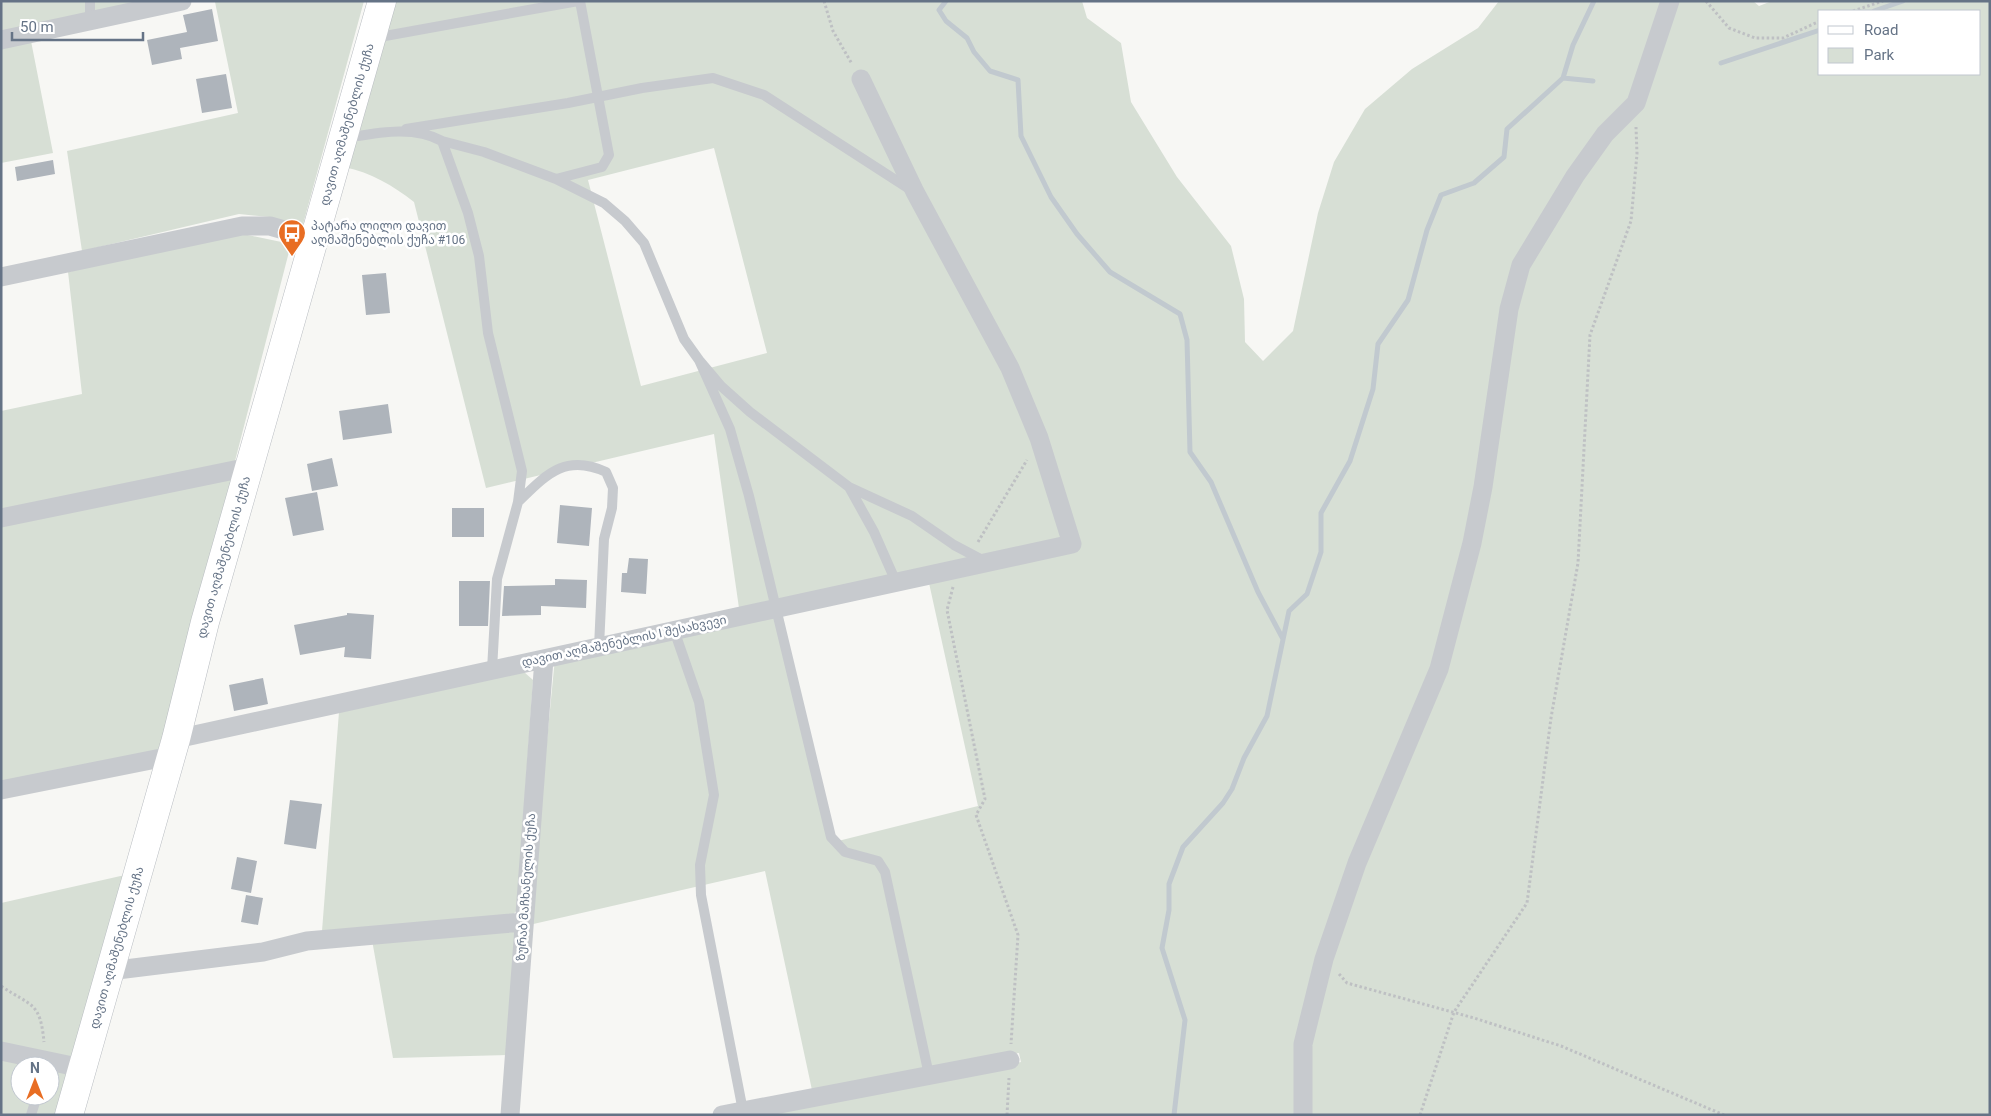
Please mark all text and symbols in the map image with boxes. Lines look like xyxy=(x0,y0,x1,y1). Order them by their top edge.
scale bar xyxy=(12,10,144,42)
legend xyxy=(1818,10,1981,75)
text: 50 m xyxy=(20,18,54,36)
text: Road xyxy=(1864,21,1898,39)
street label: დავით აღმაშენებლის ქუჩა xyxy=(317,42,377,207)
text: Park xyxy=(1864,46,1895,64)
bus stop icon: პატარა ლილო დავით აღმაშენებლის ქუჩა #106 xyxy=(277,218,307,257)
place label: პატარა ლილო დავით აღმაშენებლის ქუჩა #106 xyxy=(311,219,466,248)
street label: დავით აღმაშენებლის ქუჩა xyxy=(194,474,253,640)
street label: დავით აღმაშენებლის I შესახვევი xyxy=(520,612,728,671)
street label: ზურაბ მაჩხანელის ქუჩა xyxy=(514,813,539,962)
street label: დავით აღმაშენებლის ქუჩა xyxy=(87,865,146,1031)
north arrow xyxy=(10,1056,60,1106)
text: N xyxy=(30,1060,40,1076)

